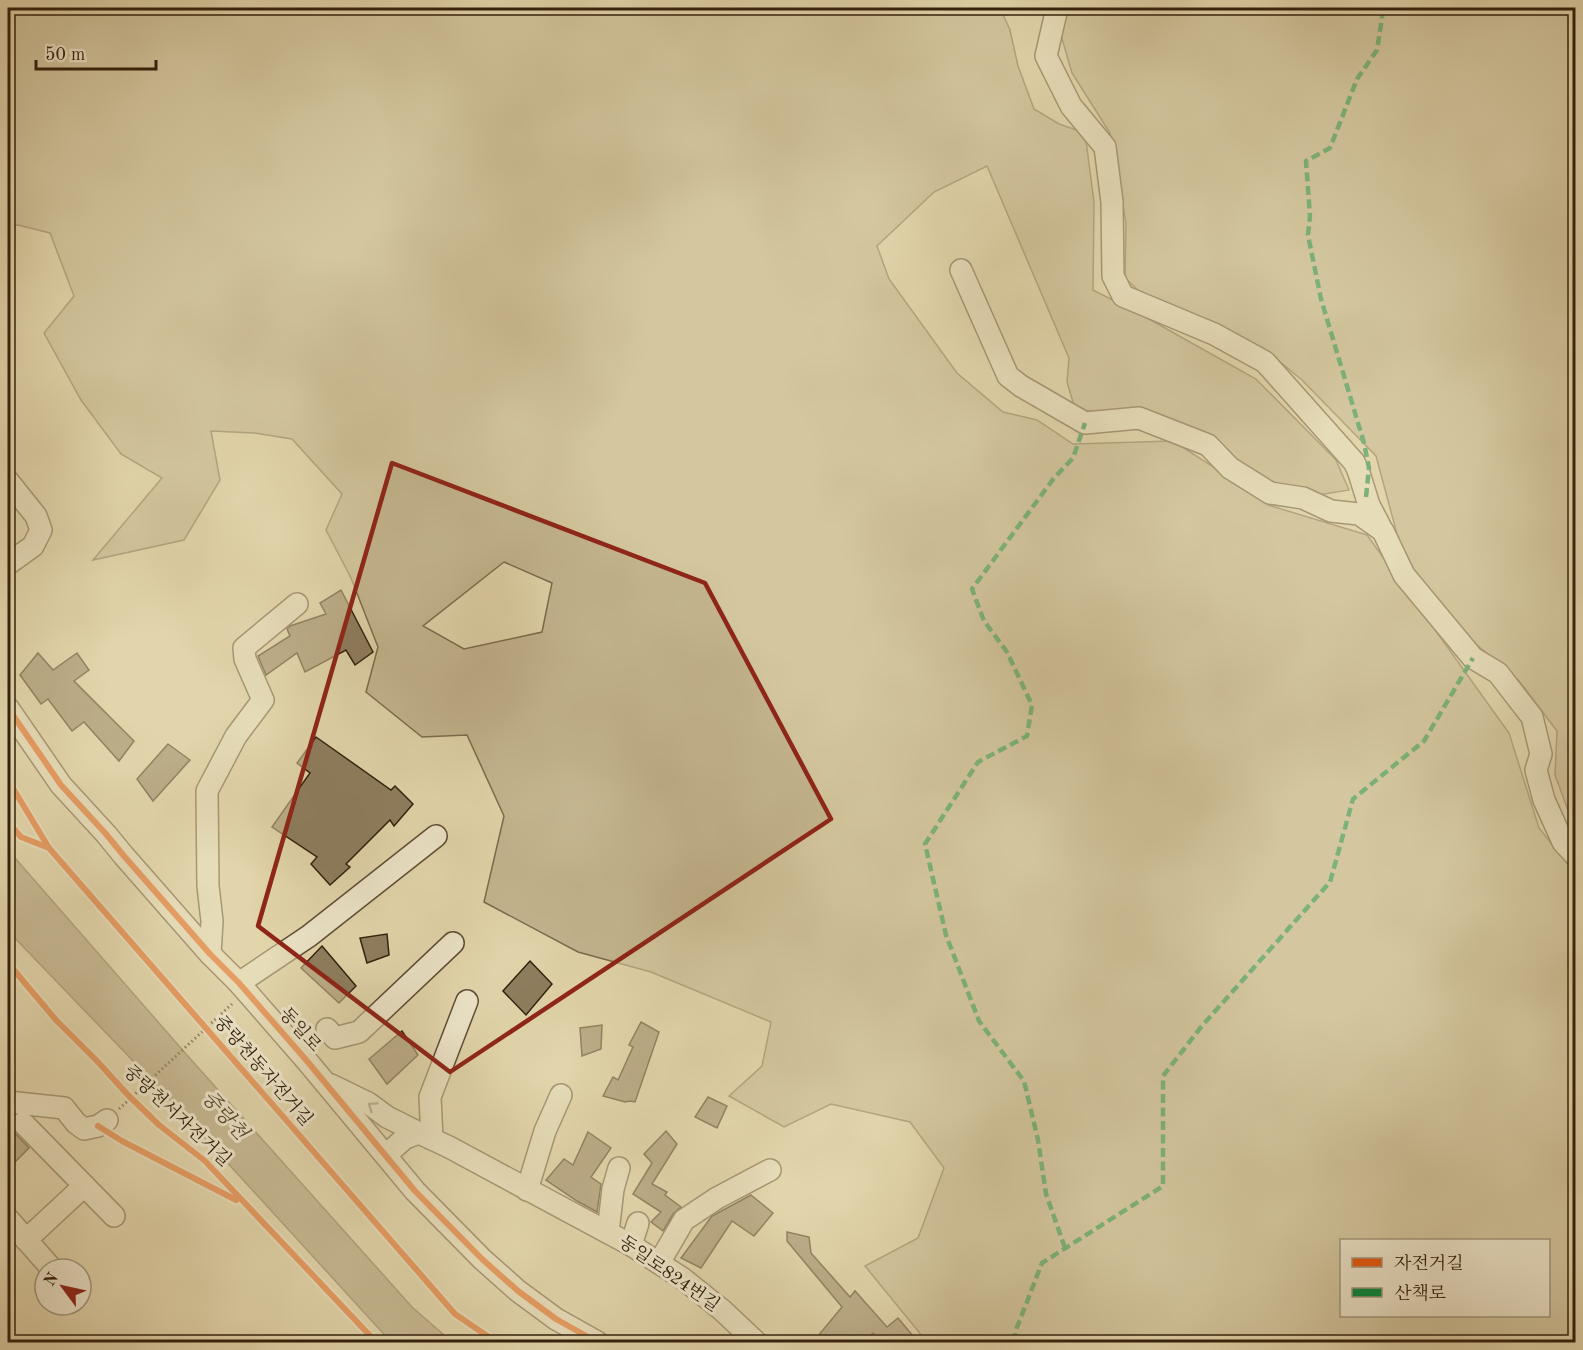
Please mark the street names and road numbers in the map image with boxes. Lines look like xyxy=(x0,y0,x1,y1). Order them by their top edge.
street label: 동일로 xyxy=(276,1004,325,1055)
street label: 중랑천동자전거길 xyxy=(209,1011,317,1131)
street label: 중랑천서자전거길 xyxy=(120,1061,235,1170)
street label: 동일로824번길 xyxy=(615,1232,723,1315)

